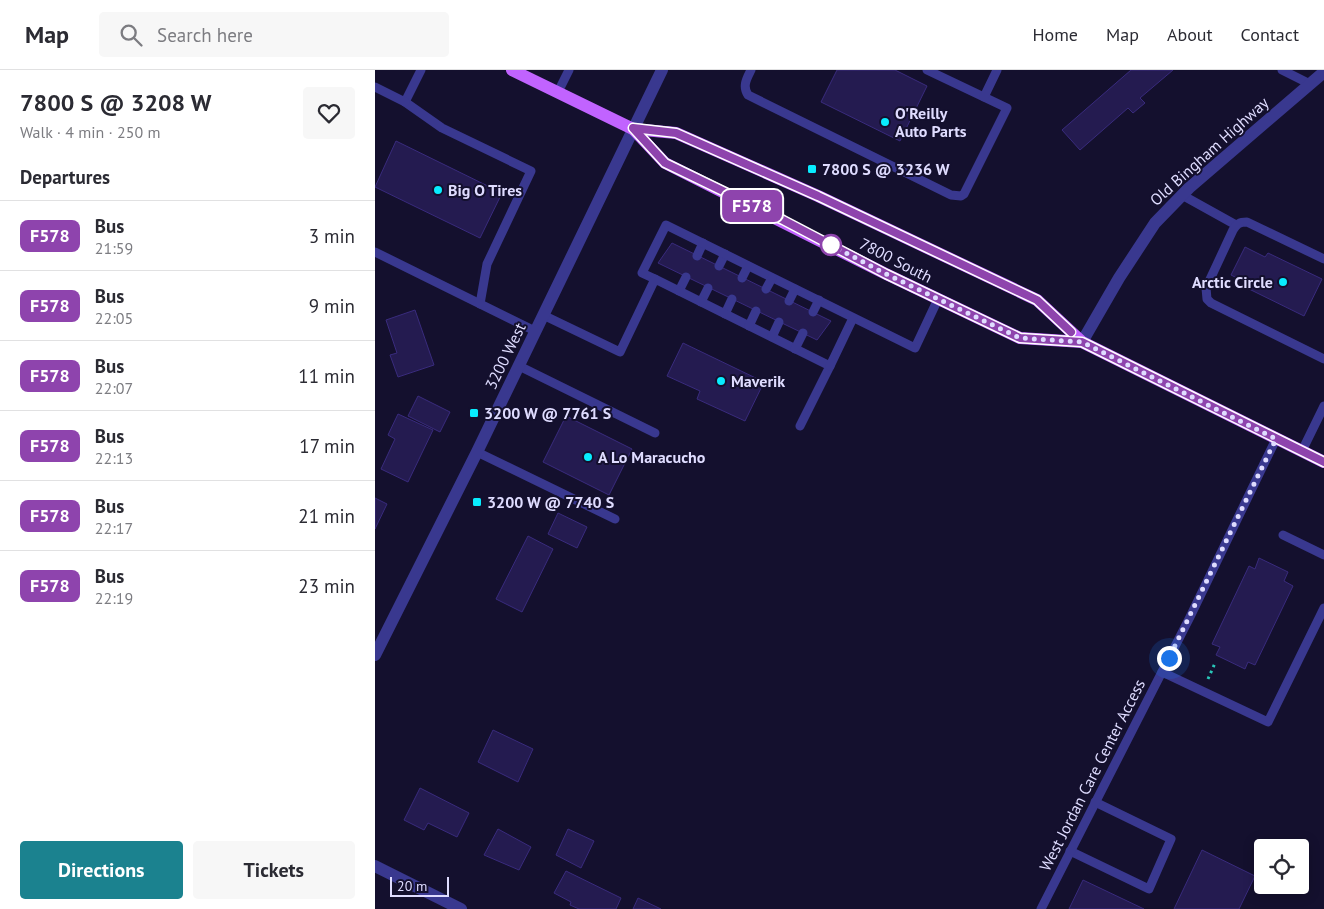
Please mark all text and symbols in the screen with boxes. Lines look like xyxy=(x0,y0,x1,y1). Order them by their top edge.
search box xyxy=(99,12,449,57)
text: Map xyxy=(25,19,69,50)
icon: search xyxy=(117,21,145,49)
text: Search here xyxy=(157,23,253,47)
text: Home xyxy=(1032,23,1078,46)
text: Map xyxy=(1106,23,1139,46)
text: About xyxy=(1167,23,1213,46)
text: Contact xyxy=(1241,23,1299,46)
text: 7800 S @ 3208 W xyxy=(20,87,211,118)
button: heart xyxy=(303,87,355,139)
street label: Old Bingham Highway xyxy=(1145,92,1273,210)
place label: O'Reilly Auto Parts xyxy=(895,103,967,141)
marker: O'Reilly Auto Parts xyxy=(879,116,891,128)
text: Walk · 4 min · 250 m xyxy=(20,122,160,142)
place label: 7800 S @ 3236 W xyxy=(822,159,950,179)
marker: 7800 S @ 3236 W xyxy=(806,163,818,175)
text: Departures xyxy=(20,165,110,189)
place label: Big O Tires xyxy=(448,180,522,200)
marker: Big O Tires xyxy=(432,184,444,196)
line badge: F578 xyxy=(717,190,787,222)
text: F578 xyxy=(732,194,772,217)
text: Bus xyxy=(95,214,124,238)
text: F578 xyxy=(30,224,70,247)
text: 3 min xyxy=(309,224,355,248)
street label: 7800 South xyxy=(856,233,936,287)
unlabelled marker xyxy=(820,234,842,256)
text: 21:59 xyxy=(95,238,133,258)
place label: Arctic Circle xyxy=(1192,272,1273,292)
marker: Arctic Circle xyxy=(1277,276,1289,288)
text: Bus xyxy=(95,284,124,308)
text: F578 xyxy=(30,294,70,317)
text: 9 min xyxy=(309,294,355,318)
text: 22:05 xyxy=(95,308,133,328)
street label: 3200 West xyxy=(480,319,530,393)
text: Bus xyxy=(95,354,124,378)
text: F578 xyxy=(30,364,70,387)
text: 11 min xyxy=(298,364,355,388)
place label: Maverik xyxy=(731,371,785,391)
marker: Maverik xyxy=(715,375,727,387)
text: 22:07 xyxy=(95,378,133,398)
place label: 3200 W @ 7761 S xyxy=(484,403,611,423)
marker: 3200 W @ 7761 S xyxy=(468,407,480,419)
text: Bus xyxy=(95,424,124,448)
text: F578 xyxy=(30,434,70,457)
text: 17 min xyxy=(299,434,355,458)
place label: A Lo Maracucho xyxy=(598,447,706,467)
text: 22:13 xyxy=(95,448,133,468)
marker: A Lo Maracucho xyxy=(582,451,594,463)
place label: 3200 W @ 7740 S xyxy=(487,492,614,512)
text: Bus xyxy=(95,494,124,518)
marker: 3200 W @ 7740 S xyxy=(471,496,483,508)
text: F578 xyxy=(30,504,70,527)
text: 21 min xyxy=(298,504,355,528)
text: 22:17 xyxy=(95,518,133,538)
text: Bus xyxy=(95,564,124,588)
text: F578 xyxy=(30,574,70,597)
text: 23 min xyxy=(298,574,355,598)
text: 22:19 xyxy=(95,588,133,608)
your location xyxy=(1157,646,1182,671)
street label: West Jordan Care Center Access xyxy=(1035,676,1149,874)
map controls xyxy=(1254,839,1309,894)
button: locate xyxy=(1254,839,1309,894)
button: Directions xyxy=(20,841,183,899)
button: Tickets xyxy=(193,841,355,899)
scale bar xyxy=(390,874,449,897)
text: 20 m xyxy=(397,877,427,895)

